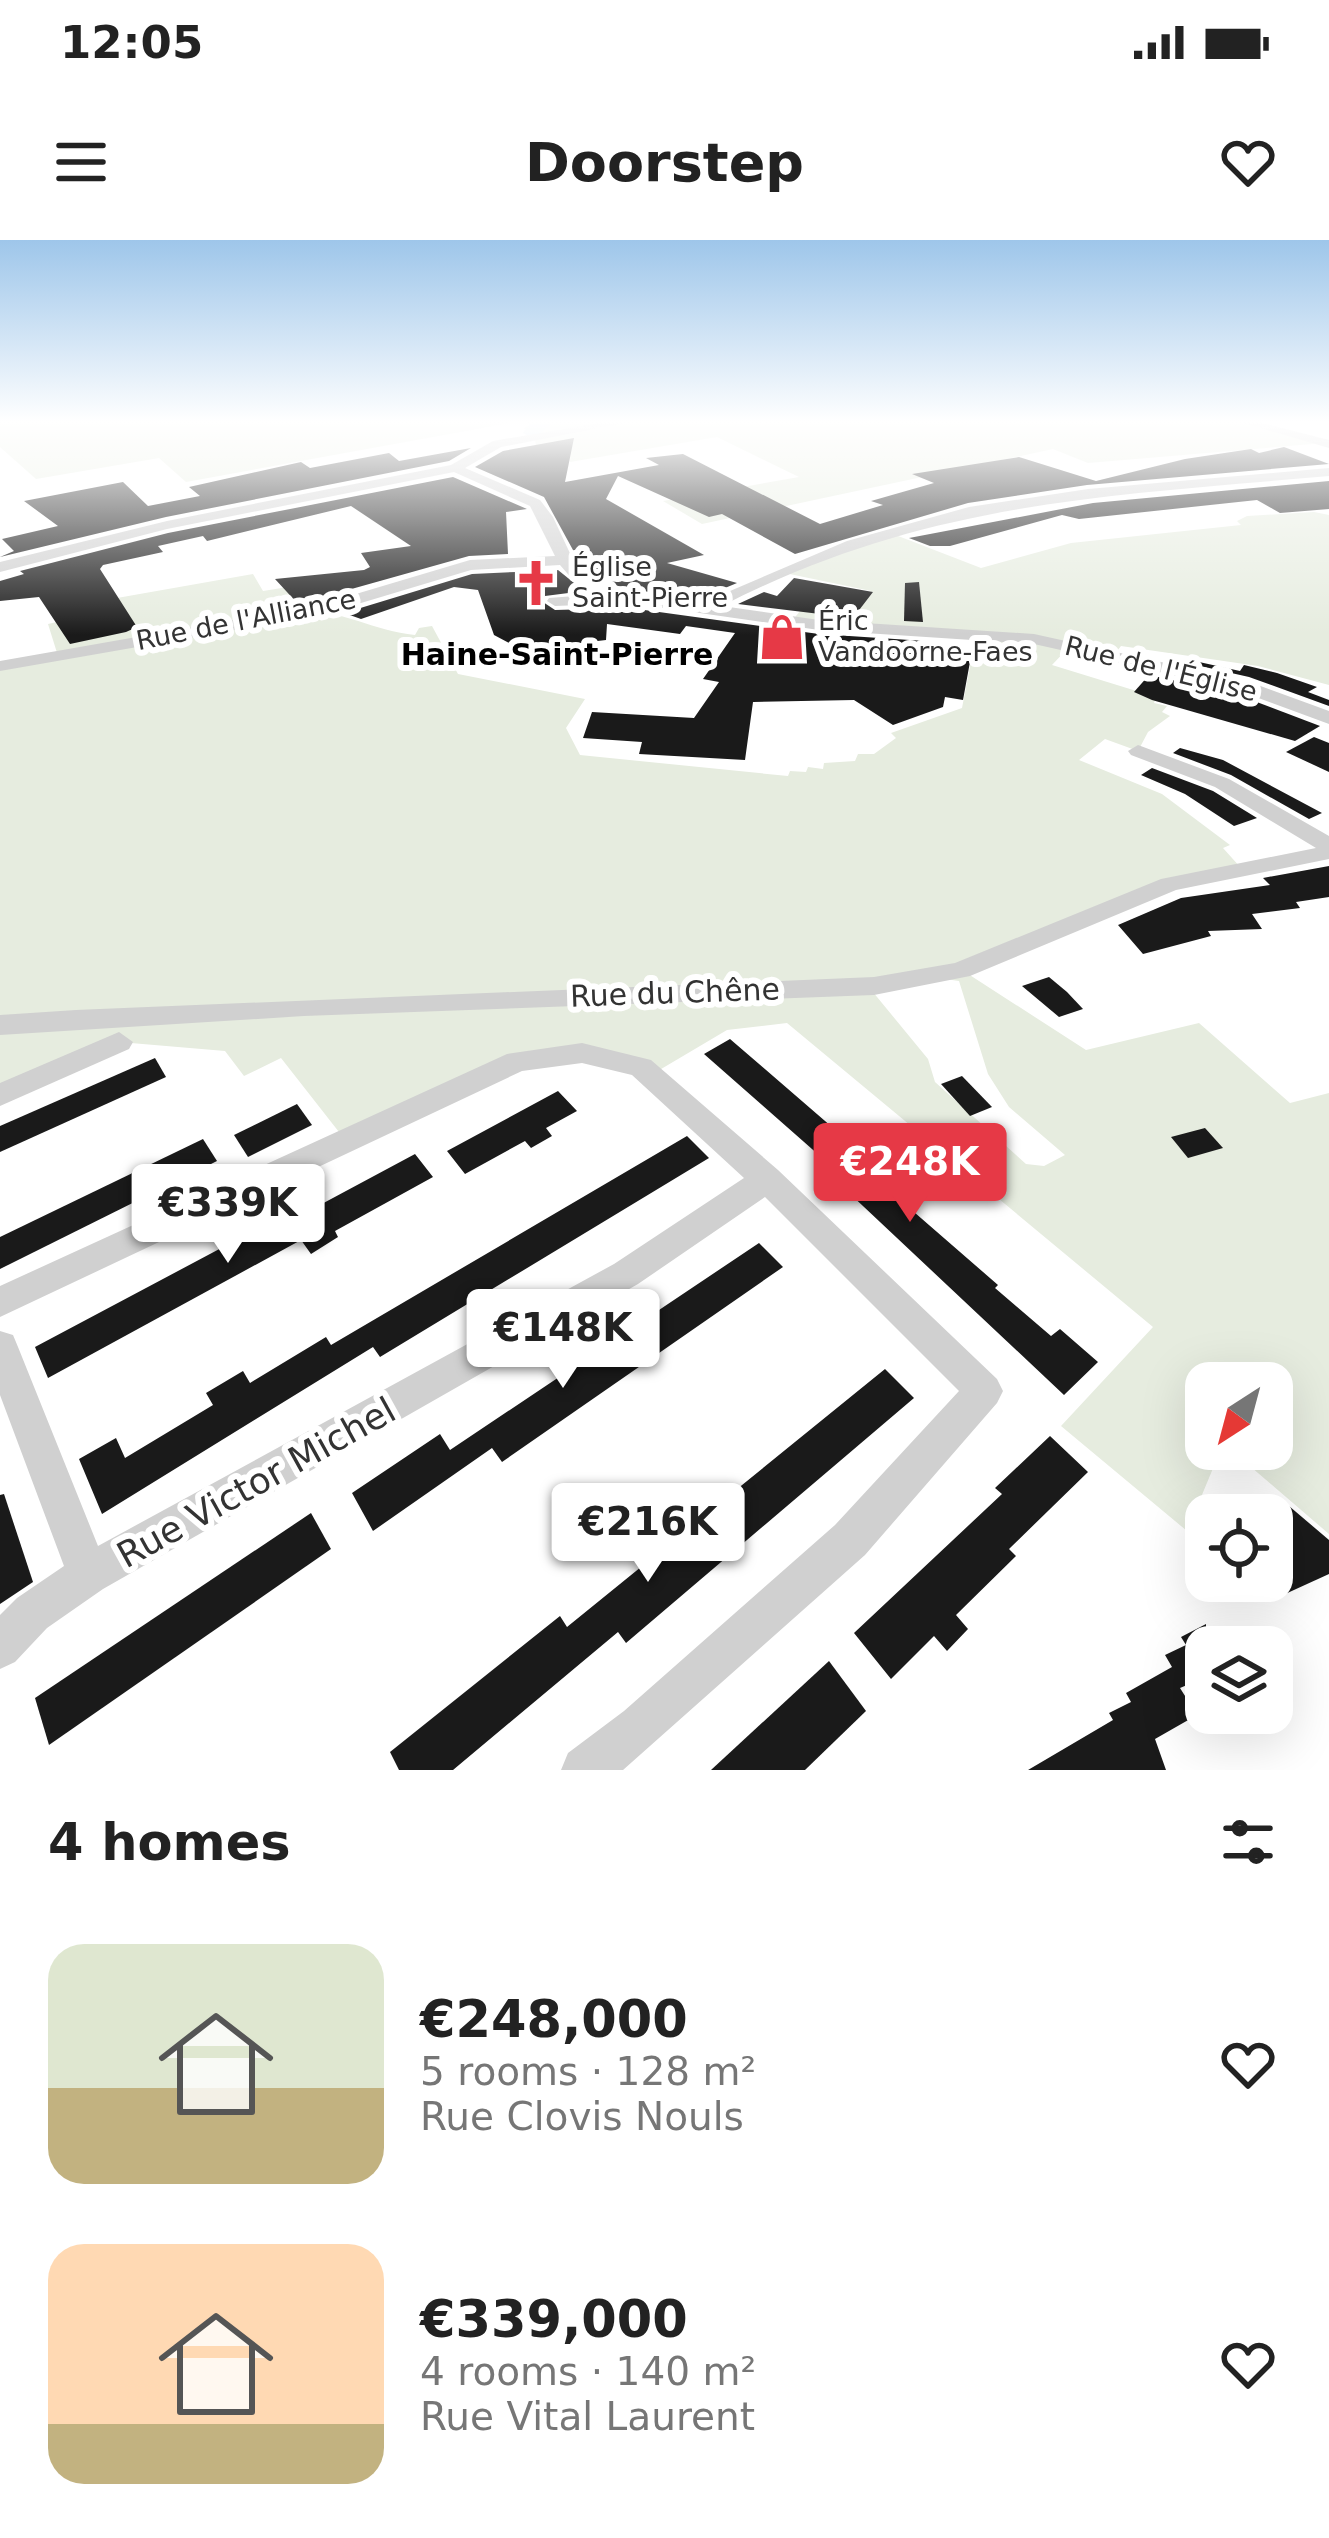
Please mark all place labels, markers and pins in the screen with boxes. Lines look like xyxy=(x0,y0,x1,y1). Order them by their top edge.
place label: Église Saint-Pierre xyxy=(572,551,728,613)
church icon: Église Saint-Pierre xyxy=(511,558,561,608)
place label: Éric Vandoorne-Faes xyxy=(818,605,1033,667)
shop icon: Éric Vandoorne-Faes xyxy=(757,612,807,662)
pin: €248K xyxy=(826,1123,994,1225)
pin: €339K xyxy=(144,1164,312,1266)
pin: €148K xyxy=(479,1289,647,1391)
pin: €216K xyxy=(564,1483,732,1585)

